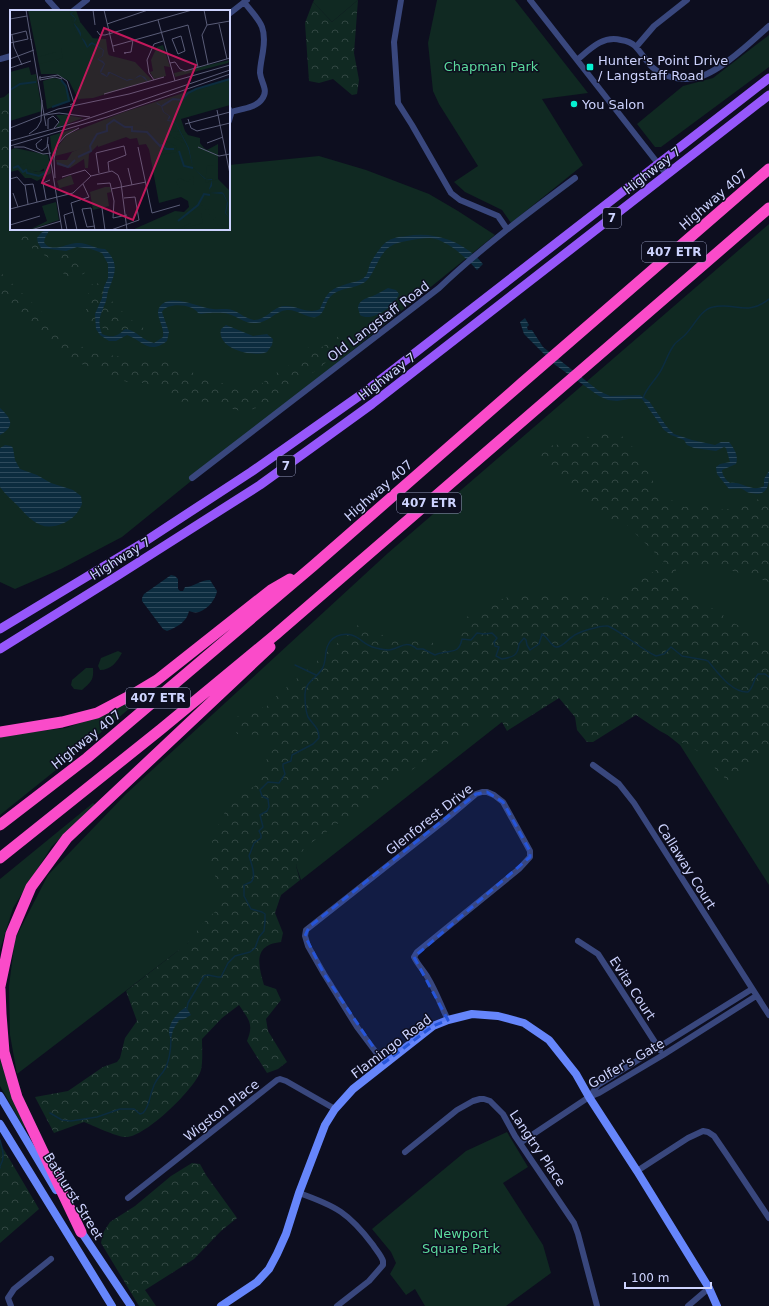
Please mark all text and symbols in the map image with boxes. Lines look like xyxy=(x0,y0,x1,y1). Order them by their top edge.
inset map xyxy=(10,10,230,230)
place label: Hunter's Point Drive / Langstaff Road xyxy=(598,53,728,83)
park label: Chapman Park xyxy=(444,59,539,74)
marker: Hunter's Point Drive / Langstaff Road xyxy=(585,62,595,72)
place label: You Salon xyxy=(581,97,645,112)
marker: You Salon xyxy=(569,99,579,109)
street label: Highway 7 xyxy=(621,143,684,197)
street label: Highway 407 xyxy=(676,166,750,233)
road number: 7 xyxy=(603,208,621,228)
road number: 407 ETR xyxy=(642,242,706,262)
street label: Old Langstaff Road xyxy=(324,278,432,365)
street label: Highway 7 xyxy=(356,349,419,403)
road number: 7 xyxy=(277,456,295,476)
street label: Highway 407 xyxy=(341,457,415,524)
road number: 407 ETR xyxy=(397,493,461,513)
street label: Highway 7 xyxy=(87,534,153,583)
road number: 407 ETR xyxy=(126,688,190,708)
street label: Highway 407 xyxy=(49,707,124,772)
street label: Glenforest Drive xyxy=(383,781,476,858)
street label: Callaway Court xyxy=(654,821,719,912)
street label: Evita Court xyxy=(607,954,659,1023)
street label: Flamingo Road xyxy=(348,1011,434,1081)
street label: Golfer's Gate xyxy=(586,1036,667,1091)
street label: Wigston Place xyxy=(181,1076,262,1144)
street label: Langtry Place xyxy=(507,1107,569,1189)
street label: Bathurst Street xyxy=(41,1150,106,1242)
park label: Newport Square Park xyxy=(422,1226,500,1256)
scale bar xyxy=(625,1264,711,1290)
text: 100 m xyxy=(631,1271,669,1285)

